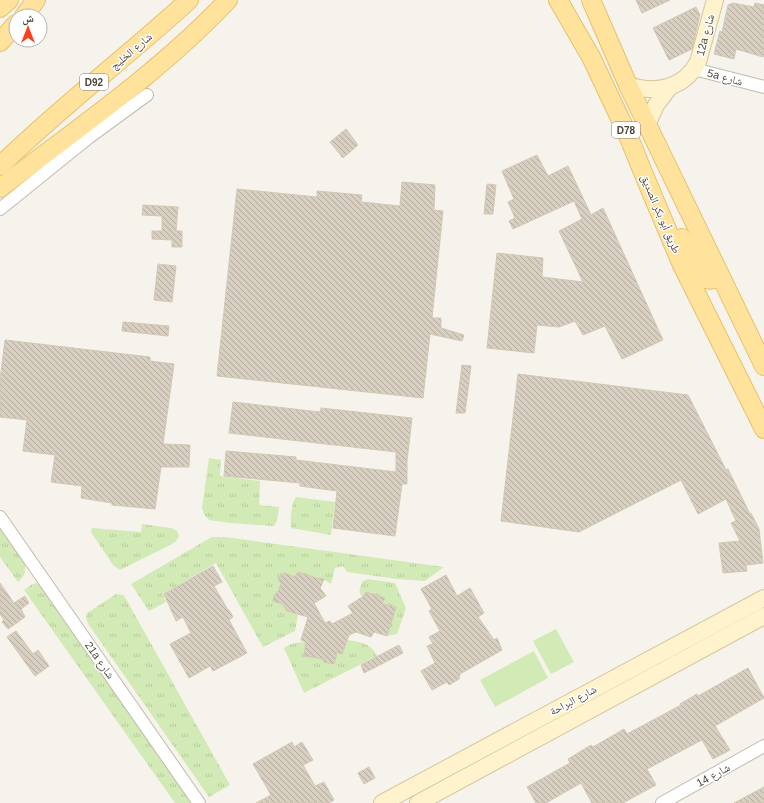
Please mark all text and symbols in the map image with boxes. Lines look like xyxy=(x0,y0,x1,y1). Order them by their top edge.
north arrow xyxy=(8,8,48,48)
text: ش xyxy=(22,12,34,26)
street label: 12a شارع xyxy=(694,13,717,57)
street label: شارع الخليج xyxy=(108,30,155,73)
street label: 5a شارع xyxy=(706,67,744,88)
road number: D92 xyxy=(80,74,108,90)
road number: D78 xyxy=(612,122,640,138)
street label: طريق أبو بكر الصديق xyxy=(638,172,684,256)
street label: 21a شارع xyxy=(82,639,117,681)
street label: شارع البراحة xyxy=(548,683,599,718)
street label: شارع 14 xyxy=(694,761,732,790)

